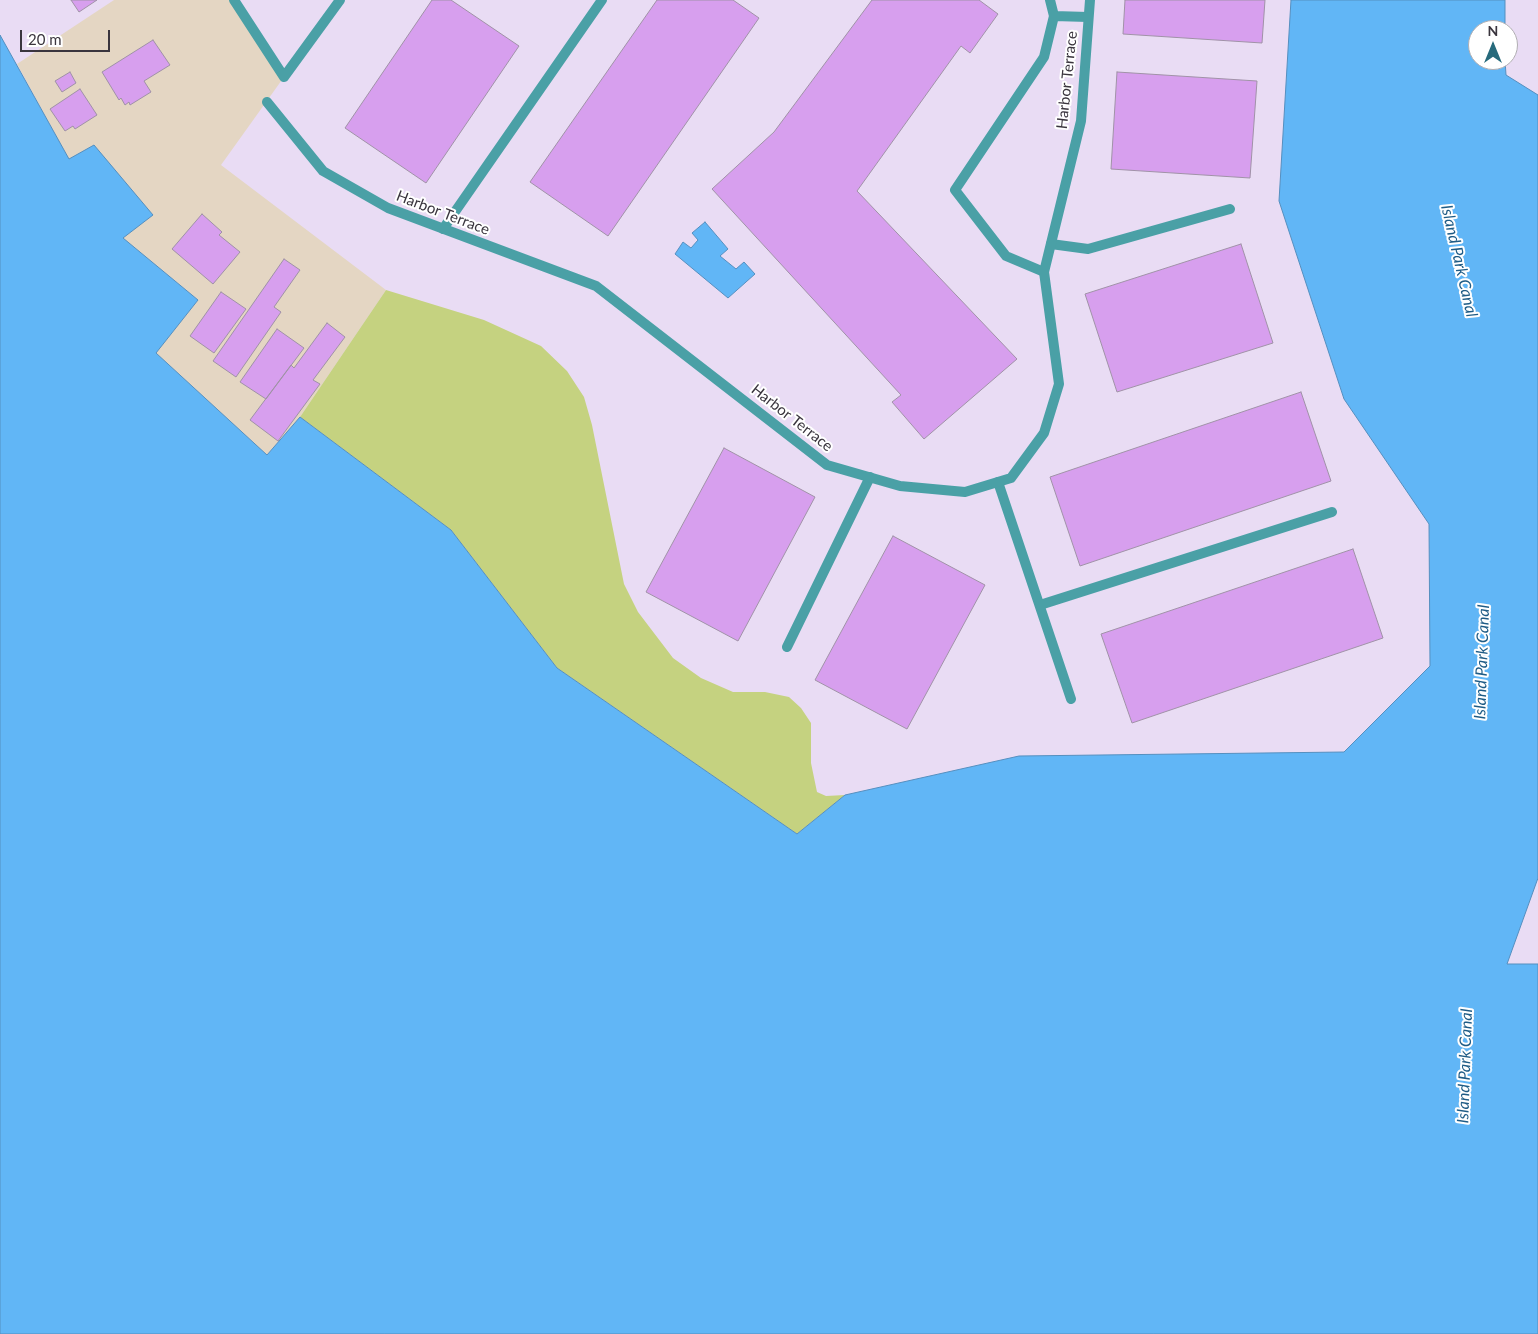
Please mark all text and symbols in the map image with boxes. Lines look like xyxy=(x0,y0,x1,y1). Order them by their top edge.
scale bar xyxy=(22,20,112,52)
north arrow xyxy=(1468,20,1518,70)
text: N xyxy=(1488,22,1498,39)
text: 20 m xyxy=(28,30,62,48)
street label: Harbor Terrace xyxy=(1053,30,1081,130)
street label: Harbor Terrace xyxy=(394,187,492,239)
water label: Island Park Canal xyxy=(1437,203,1481,319)
street label: Harbor Terrace xyxy=(748,381,836,455)
water label: Island Park Canal xyxy=(1470,604,1494,720)
water label: Island Park Canal xyxy=(1453,1008,1477,1124)

